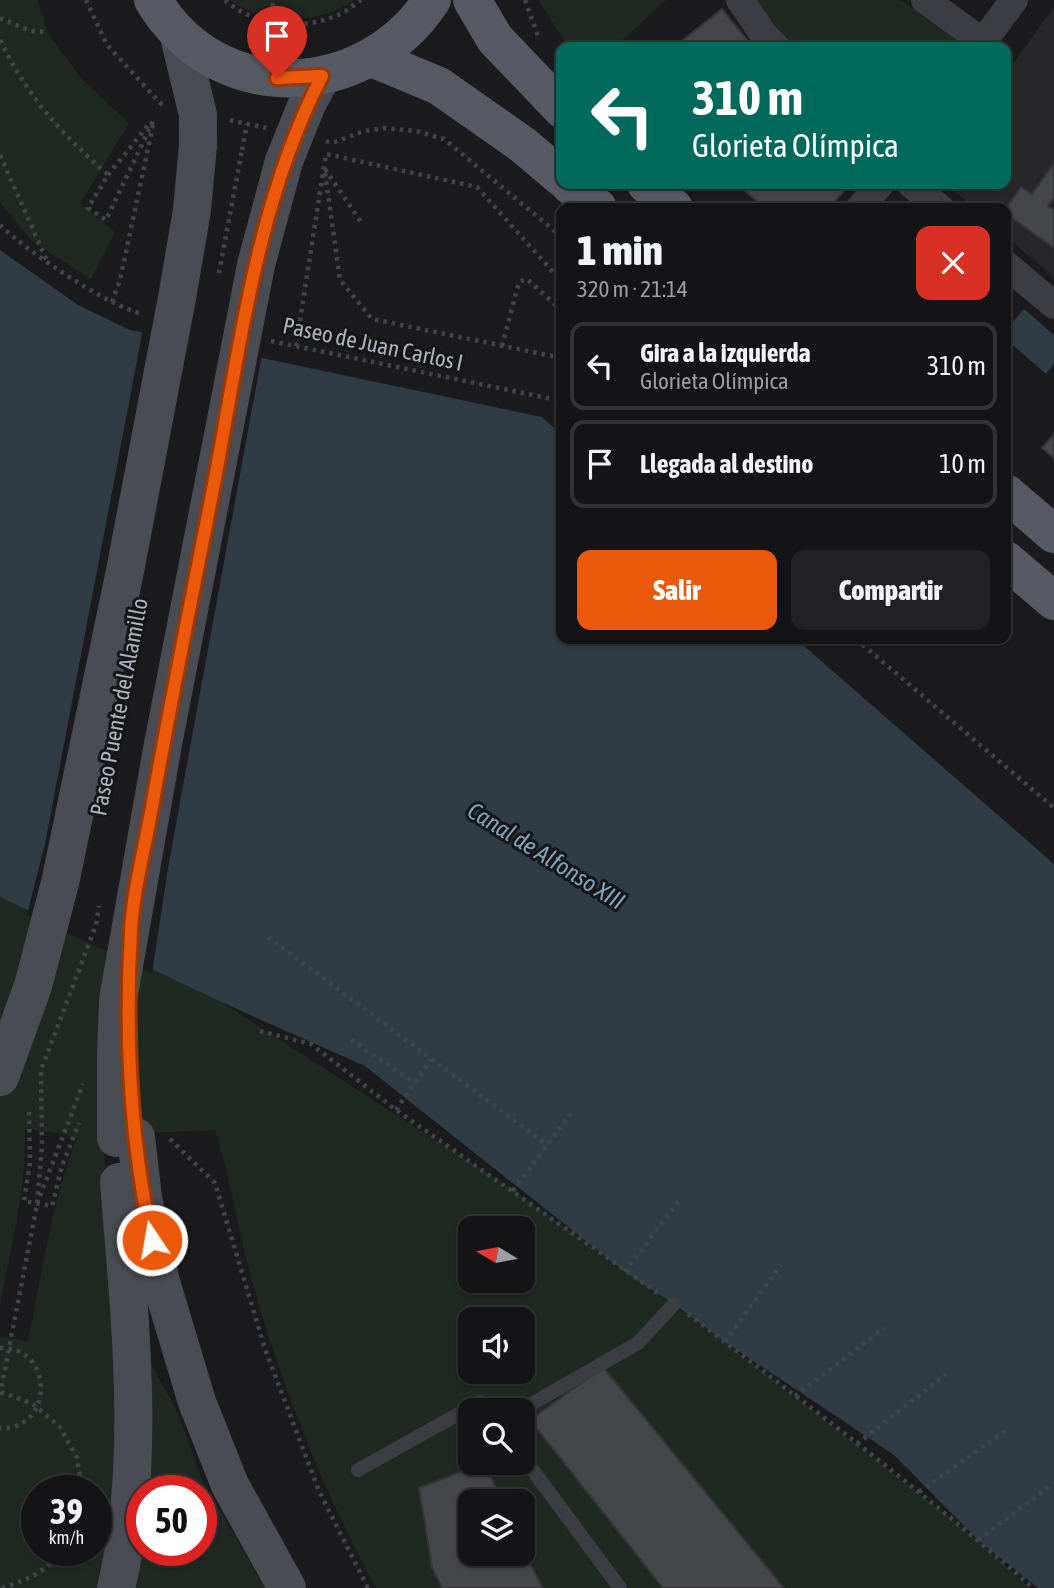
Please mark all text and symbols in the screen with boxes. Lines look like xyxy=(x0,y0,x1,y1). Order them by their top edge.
pin xyxy=(247,6,307,78)
icon: arrive xyxy=(258,17,296,55)
text: 310 m xyxy=(692,69,803,125)
icon: left xyxy=(577,70,668,161)
text: Glorieta Olímpica xyxy=(692,127,899,164)
text: 1 min xyxy=(577,226,663,274)
button: close xyxy=(916,226,990,300)
text: 320 m · 21:14 xyxy=(577,276,688,302)
street label: Paseo de Juan Carlos I xyxy=(281,312,465,376)
text: Gira a la izquierda xyxy=(640,338,811,368)
icon: left xyxy=(581,347,619,385)
text: 310 m xyxy=(927,351,986,381)
text: Glorieta Olímpica xyxy=(640,368,789,394)
icon: arrive xyxy=(581,445,619,483)
text: Llegada al destino xyxy=(640,449,813,479)
text: 10 m xyxy=(939,449,986,479)
button: Salir xyxy=(577,550,777,630)
button: Compartir xyxy=(791,550,990,630)
street label: Paseo Puente del Alamillo xyxy=(85,596,153,818)
water label: Canal de Alfonso XIII xyxy=(463,796,630,915)
position arrow xyxy=(115,1203,189,1277)
north arrow xyxy=(458,1216,536,1293)
map controls xyxy=(458,1216,535,1566)
button: sound xyxy=(458,1307,535,1384)
button: search xyxy=(458,1398,535,1475)
speed limit sign: 50 xyxy=(126,1475,217,1566)
button: layers xyxy=(458,1489,535,1566)
text: 39 xyxy=(50,1491,83,1531)
text: km/h xyxy=(49,1527,84,1548)

